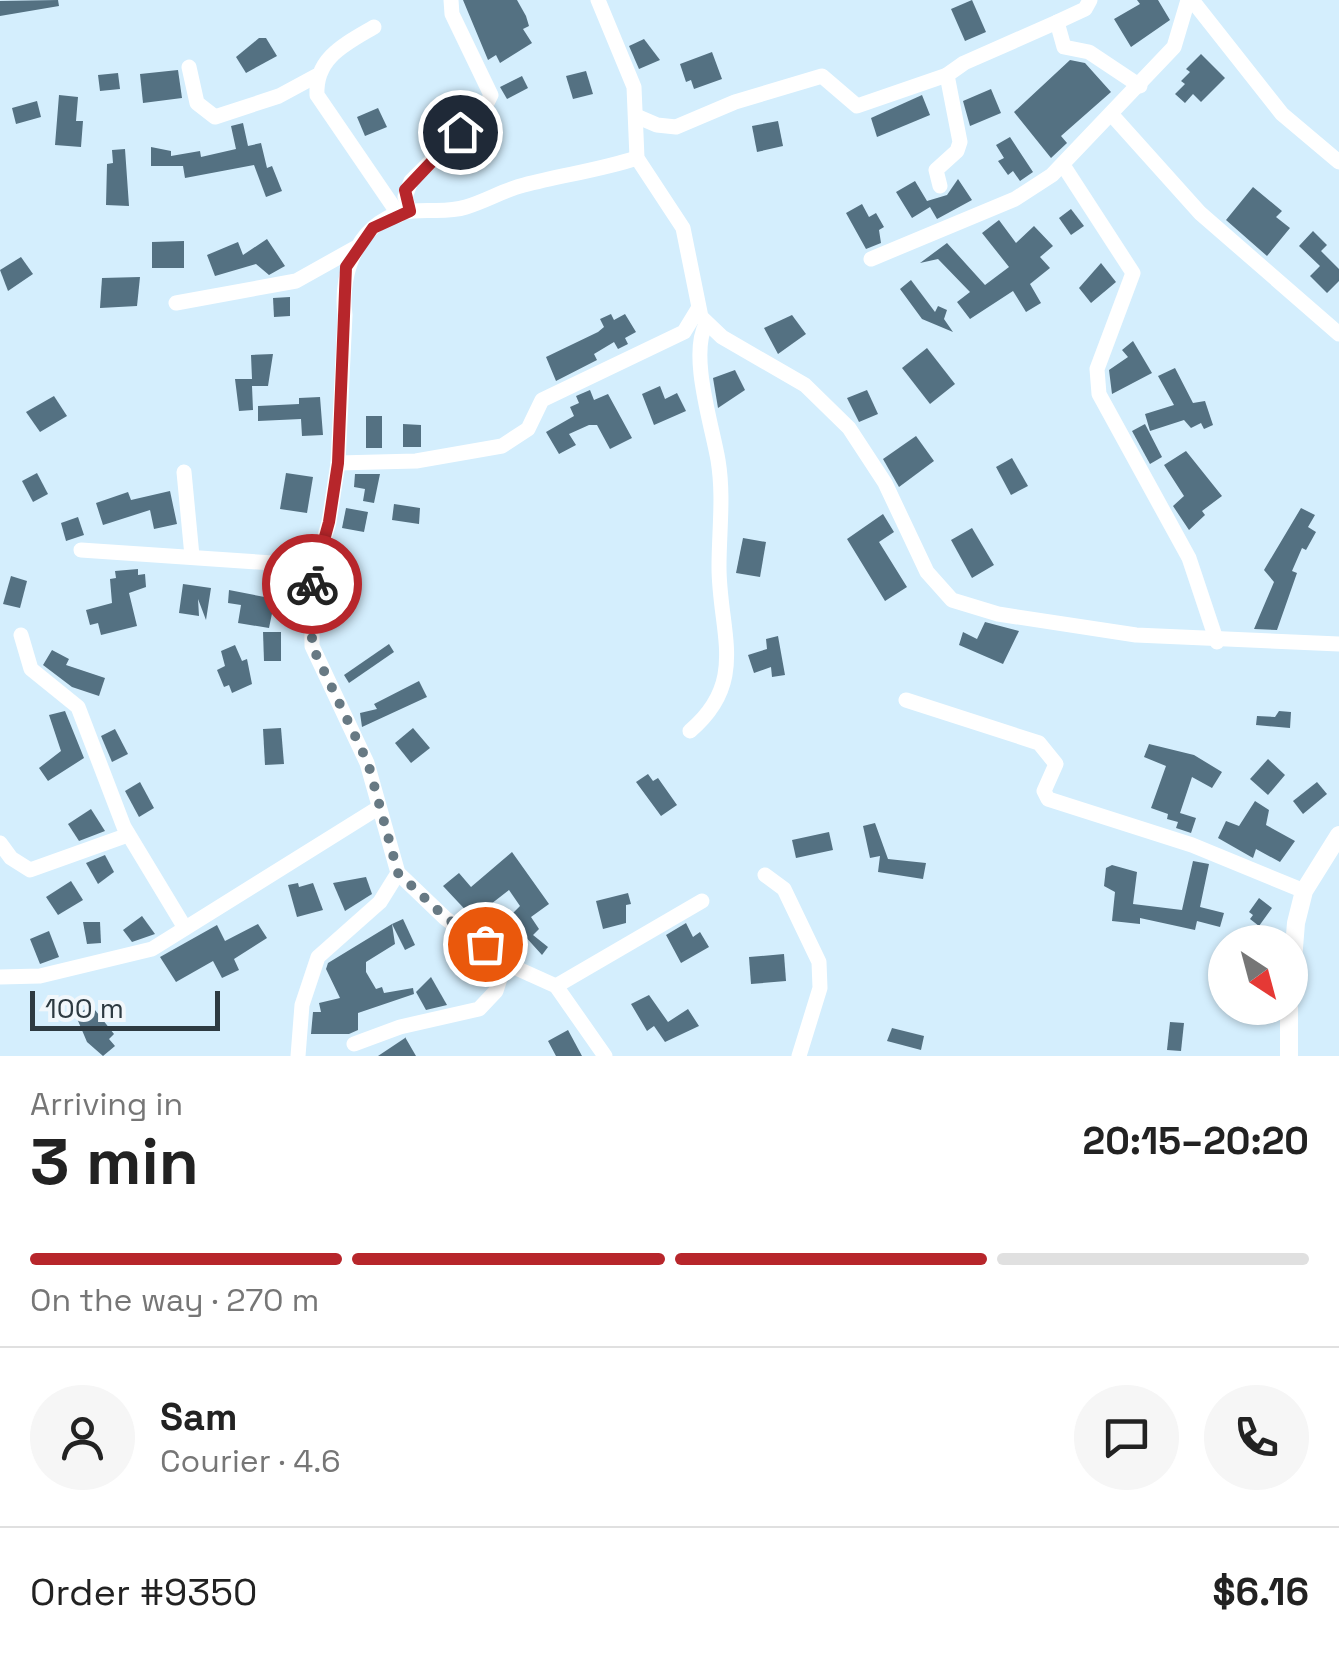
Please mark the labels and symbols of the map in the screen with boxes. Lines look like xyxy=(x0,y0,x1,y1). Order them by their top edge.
pin xyxy=(418,90,503,175)
courier xyxy=(262,534,362,634)
pin xyxy=(443,902,528,987)
north arrow xyxy=(1208,925,1308,1025)
scale bar xyxy=(30,986,220,1030)

